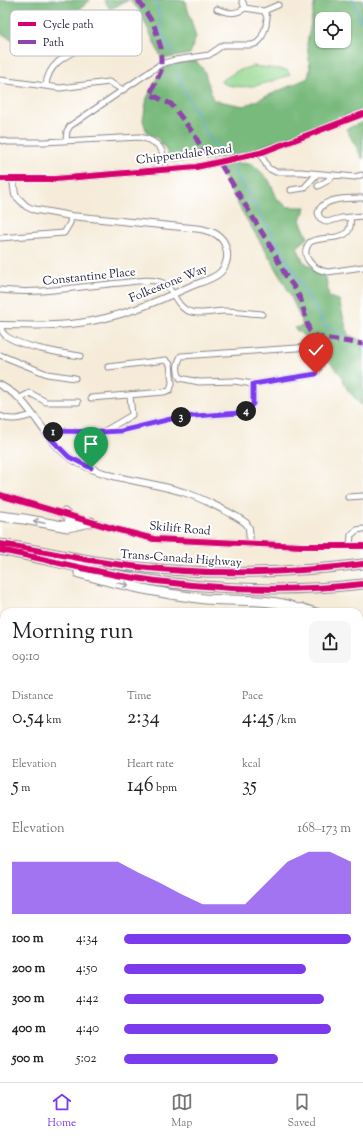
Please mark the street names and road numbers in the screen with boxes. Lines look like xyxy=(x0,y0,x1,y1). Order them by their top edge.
street label: Chippendale Road xyxy=(135,140,233,170)
street label: Folkestone Way xyxy=(127,260,210,308)
street label: Constantine Place xyxy=(42,263,137,291)
street label: Skilift Road xyxy=(148,517,212,541)
street label: Trans-Canada Highway xyxy=(120,546,242,572)

